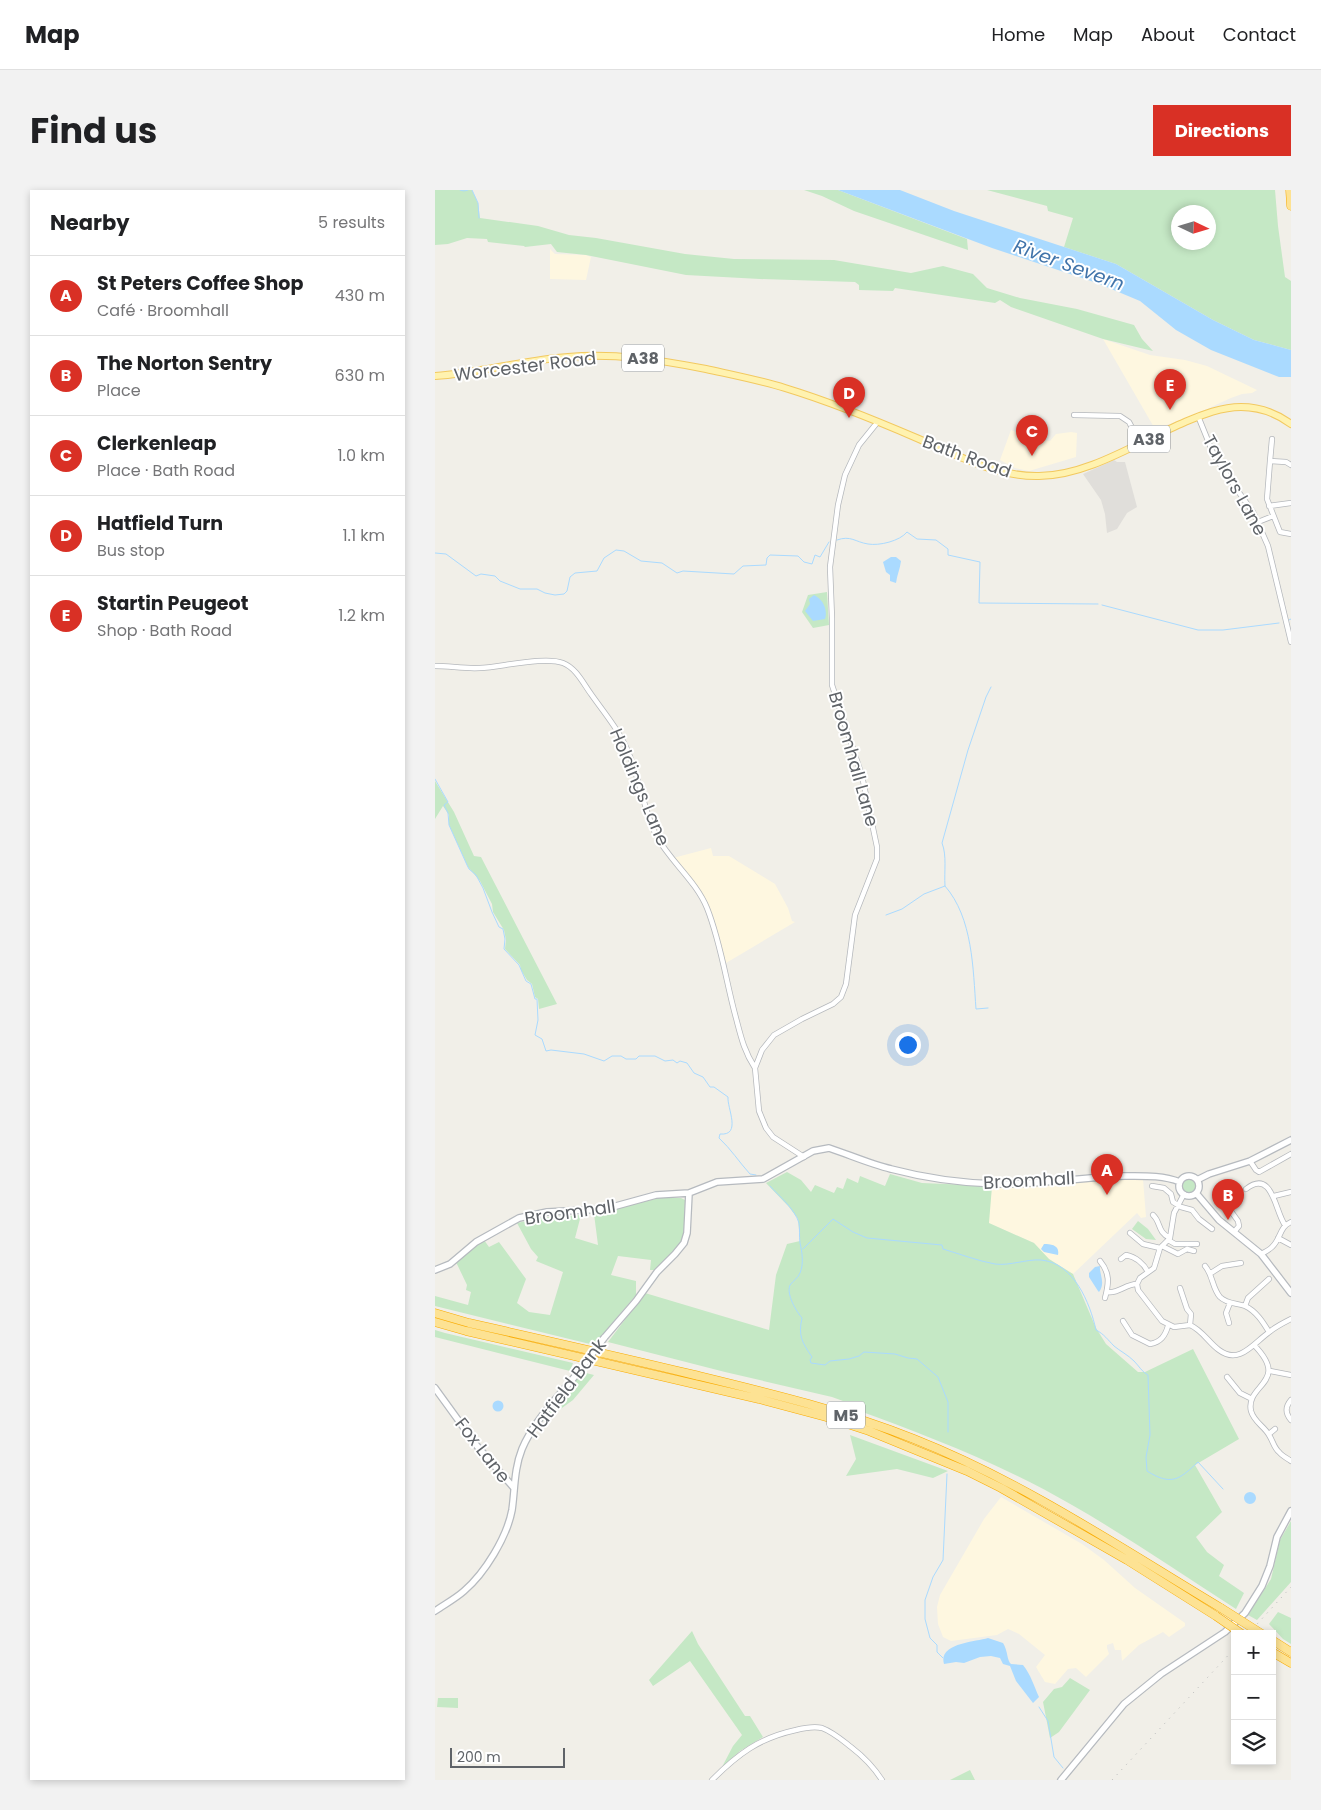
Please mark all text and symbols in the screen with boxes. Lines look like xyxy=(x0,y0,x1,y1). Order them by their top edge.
text: Map xyxy=(25,18,80,51)
text: Home xyxy=(991,22,1045,47)
text: Map xyxy=(1073,22,1113,47)
text: About xyxy=(1141,22,1195,47)
text: Contact xyxy=(1223,22,1296,47)
button: Directions xyxy=(1153,105,1291,156)
text: Find us xyxy=(30,106,157,155)
north arrow xyxy=(1171,205,1216,250)
text: Nearby xyxy=(50,208,130,237)
text: 5 results xyxy=(318,211,385,234)
water label: River Severn xyxy=(1010,232,1128,298)
text: St Peters Coffee Shop xyxy=(97,270,303,297)
text: A xyxy=(60,284,72,307)
text: 430 m xyxy=(335,284,385,307)
text: Café · Broomhall xyxy=(97,299,229,322)
road number: A38 xyxy=(622,344,664,372)
street label: Worcester Road xyxy=(452,345,598,387)
text: The Norton Sentry xyxy=(97,350,272,377)
text: B xyxy=(61,364,71,387)
text: 630 m xyxy=(335,364,385,387)
pin: E xyxy=(1154,369,1186,410)
pin: D xyxy=(833,377,865,418)
text: Place xyxy=(97,379,141,402)
pin: C xyxy=(1016,415,1048,456)
road number: A38 xyxy=(1128,425,1170,452)
street label: Bath Road xyxy=(919,428,1015,484)
text: Clerkenleap xyxy=(97,430,216,457)
street label: Taylors Lane xyxy=(1197,430,1273,540)
text: C xyxy=(60,444,72,467)
text: 1.0 km xyxy=(337,444,385,467)
text: Place · Bath Road xyxy=(97,459,235,482)
text: Hatfield Turn xyxy=(97,510,223,537)
text: D xyxy=(60,524,72,547)
text: 1.1 km xyxy=(342,524,385,547)
text: Bus stop xyxy=(97,539,165,562)
text: Startin Peugeot xyxy=(97,590,248,617)
text: E xyxy=(62,604,70,627)
text: 1.2 km xyxy=(338,604,385,627)
text: Shop · Bath Road xyxy=(97,619,232,642)
street label: Broomhall Lane xyxy=(823,689,885,829)
street label: Holdings Lane xyxy=(604,724,676,850)
your location xyxy=(895,1032,921,1058)
pin: A xyxy=(1091,1154,1123,1195)
street label: Broomhall xyxy=(982,1165,1076,1195)
pin: B xyxy=(1212,1179,1244,1220)
street label: Broomhall xyxy=(523,1193,617,1231)
street label: Hatfield Bank xyxy=(520,1333,612,1443)
road number: M5 xyxy=(827,1402,865,1428)
street label: Fox Lane xyxy=(450,1412,516,1488)
map controls xyxy=(1231,1630,1276,1765)
button: + xyxy=(1231,1630,1276,1675)
button: − xyxy=(1231,1675,1276,1720)
button: layers xyxy=(1231,1720,1276,1765)
scale bar xyxy=(450,1745,565,1768)
text: 200 m xyxy=(457,1747,501,1767)

